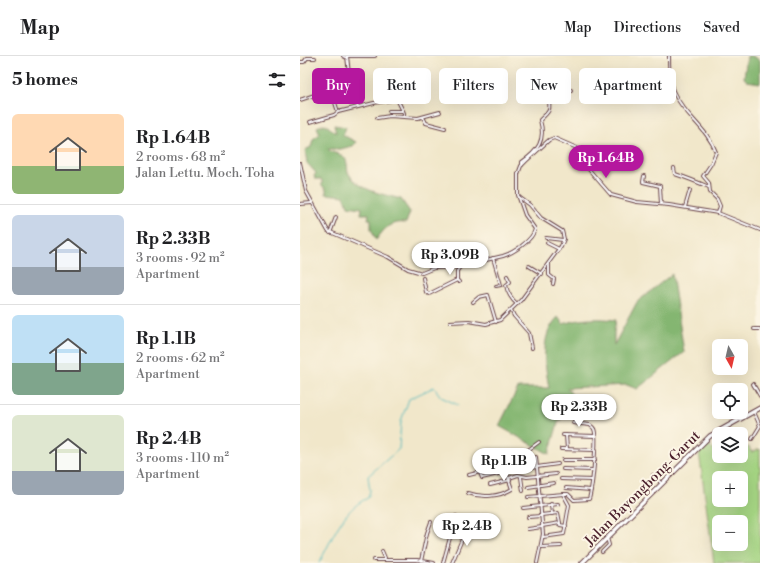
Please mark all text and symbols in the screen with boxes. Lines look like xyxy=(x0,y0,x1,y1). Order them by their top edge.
text: Map xyxy=(20,16,60,40)
text: Map xyxy=(564,19,592,37)
text: Directions xyxy=(614,19,681,37)
text: Saved xyxy=(703,19,740,37)
chip: Buy xyxy=(312,68,365,104)
chip: Rent xyxy=(373,68,431,104)
chip: Filters xyxy=(439,68,508,104)
chip: New xyxy=(516,68,571,104)
chip: Apartment xyxy=(579,68,676,104)
text: 5 homes xyxy=(12,69,78,91)
icon: filters xyxy=(266,69,288,91)
text: Rp 1.64B xyxy=(136,127,210,149)
icon: home xyxy=(44,130,92,178)
pin: Rp 1.64B xyxy=(565,145,647,179)
text: 2 rooms · 68 m² xyxy=(136,149,225,165)
text: Rp 1.64B xyxy=(578,150,634,166)
text: Jalan Lettu. Moch. Toha xyxy=(136,165,275,181)
text: Rp 2.33B xyxy=(136,228,211,250)
icon: home xyxy=(44,231,92,279)
pin: Rp 3.09B xyxy=(409,242,491,276)
text: Rp 3.09B xyxy=(421,247,479,263)
text: 3 rooms · 92 m² xyxy=(136,250,224,266)
text: Apartment xyxy=(136,266,200,282)
text: Rp 1.1B xyxy=(136,328,196,350)
icon: home xyxy=(44,331,92,379)
north arrow xyxy=(712,339,748,375)
map controls xyxy=(712,339,748,551)
text: 2 rooms · 62 m² xyxy=(136,350,225,366)
text: Apartment xyxy=(136,366,200,382)
button: locate xyxy=(712,383,748,419)
pin: Rp 2.33B xyxy=(538,394,620,428)
text: Rp 2.33B xyxy=(550,399,608,415)
street label: Jalan Bayongbong-Garut xyxy=(580,427,704,551)
button: layers xyxy=(712,427,748,463)
text: Rp 2.4B xyxy=(136,428,202,450)
icon: home xyxy=(44,431,92,479)
pin: Rp 1.1B xyxy=(467,448,541,482)
text: 3 rooms · 110 m² xyxy=(136,450,229,466)
text: Rp 1.1B xyxy=(481,453,527,469)
text: Apartment xyxy=(136,466,200,482)
button: + xyxy=(712,471,748,507)
pin: Rp 2.4B xyxy=(430,513,504,547)
button: − xyxy=(712,515,748,551)
text: Rp 2.4B xyxy=(442,518,492,534)

